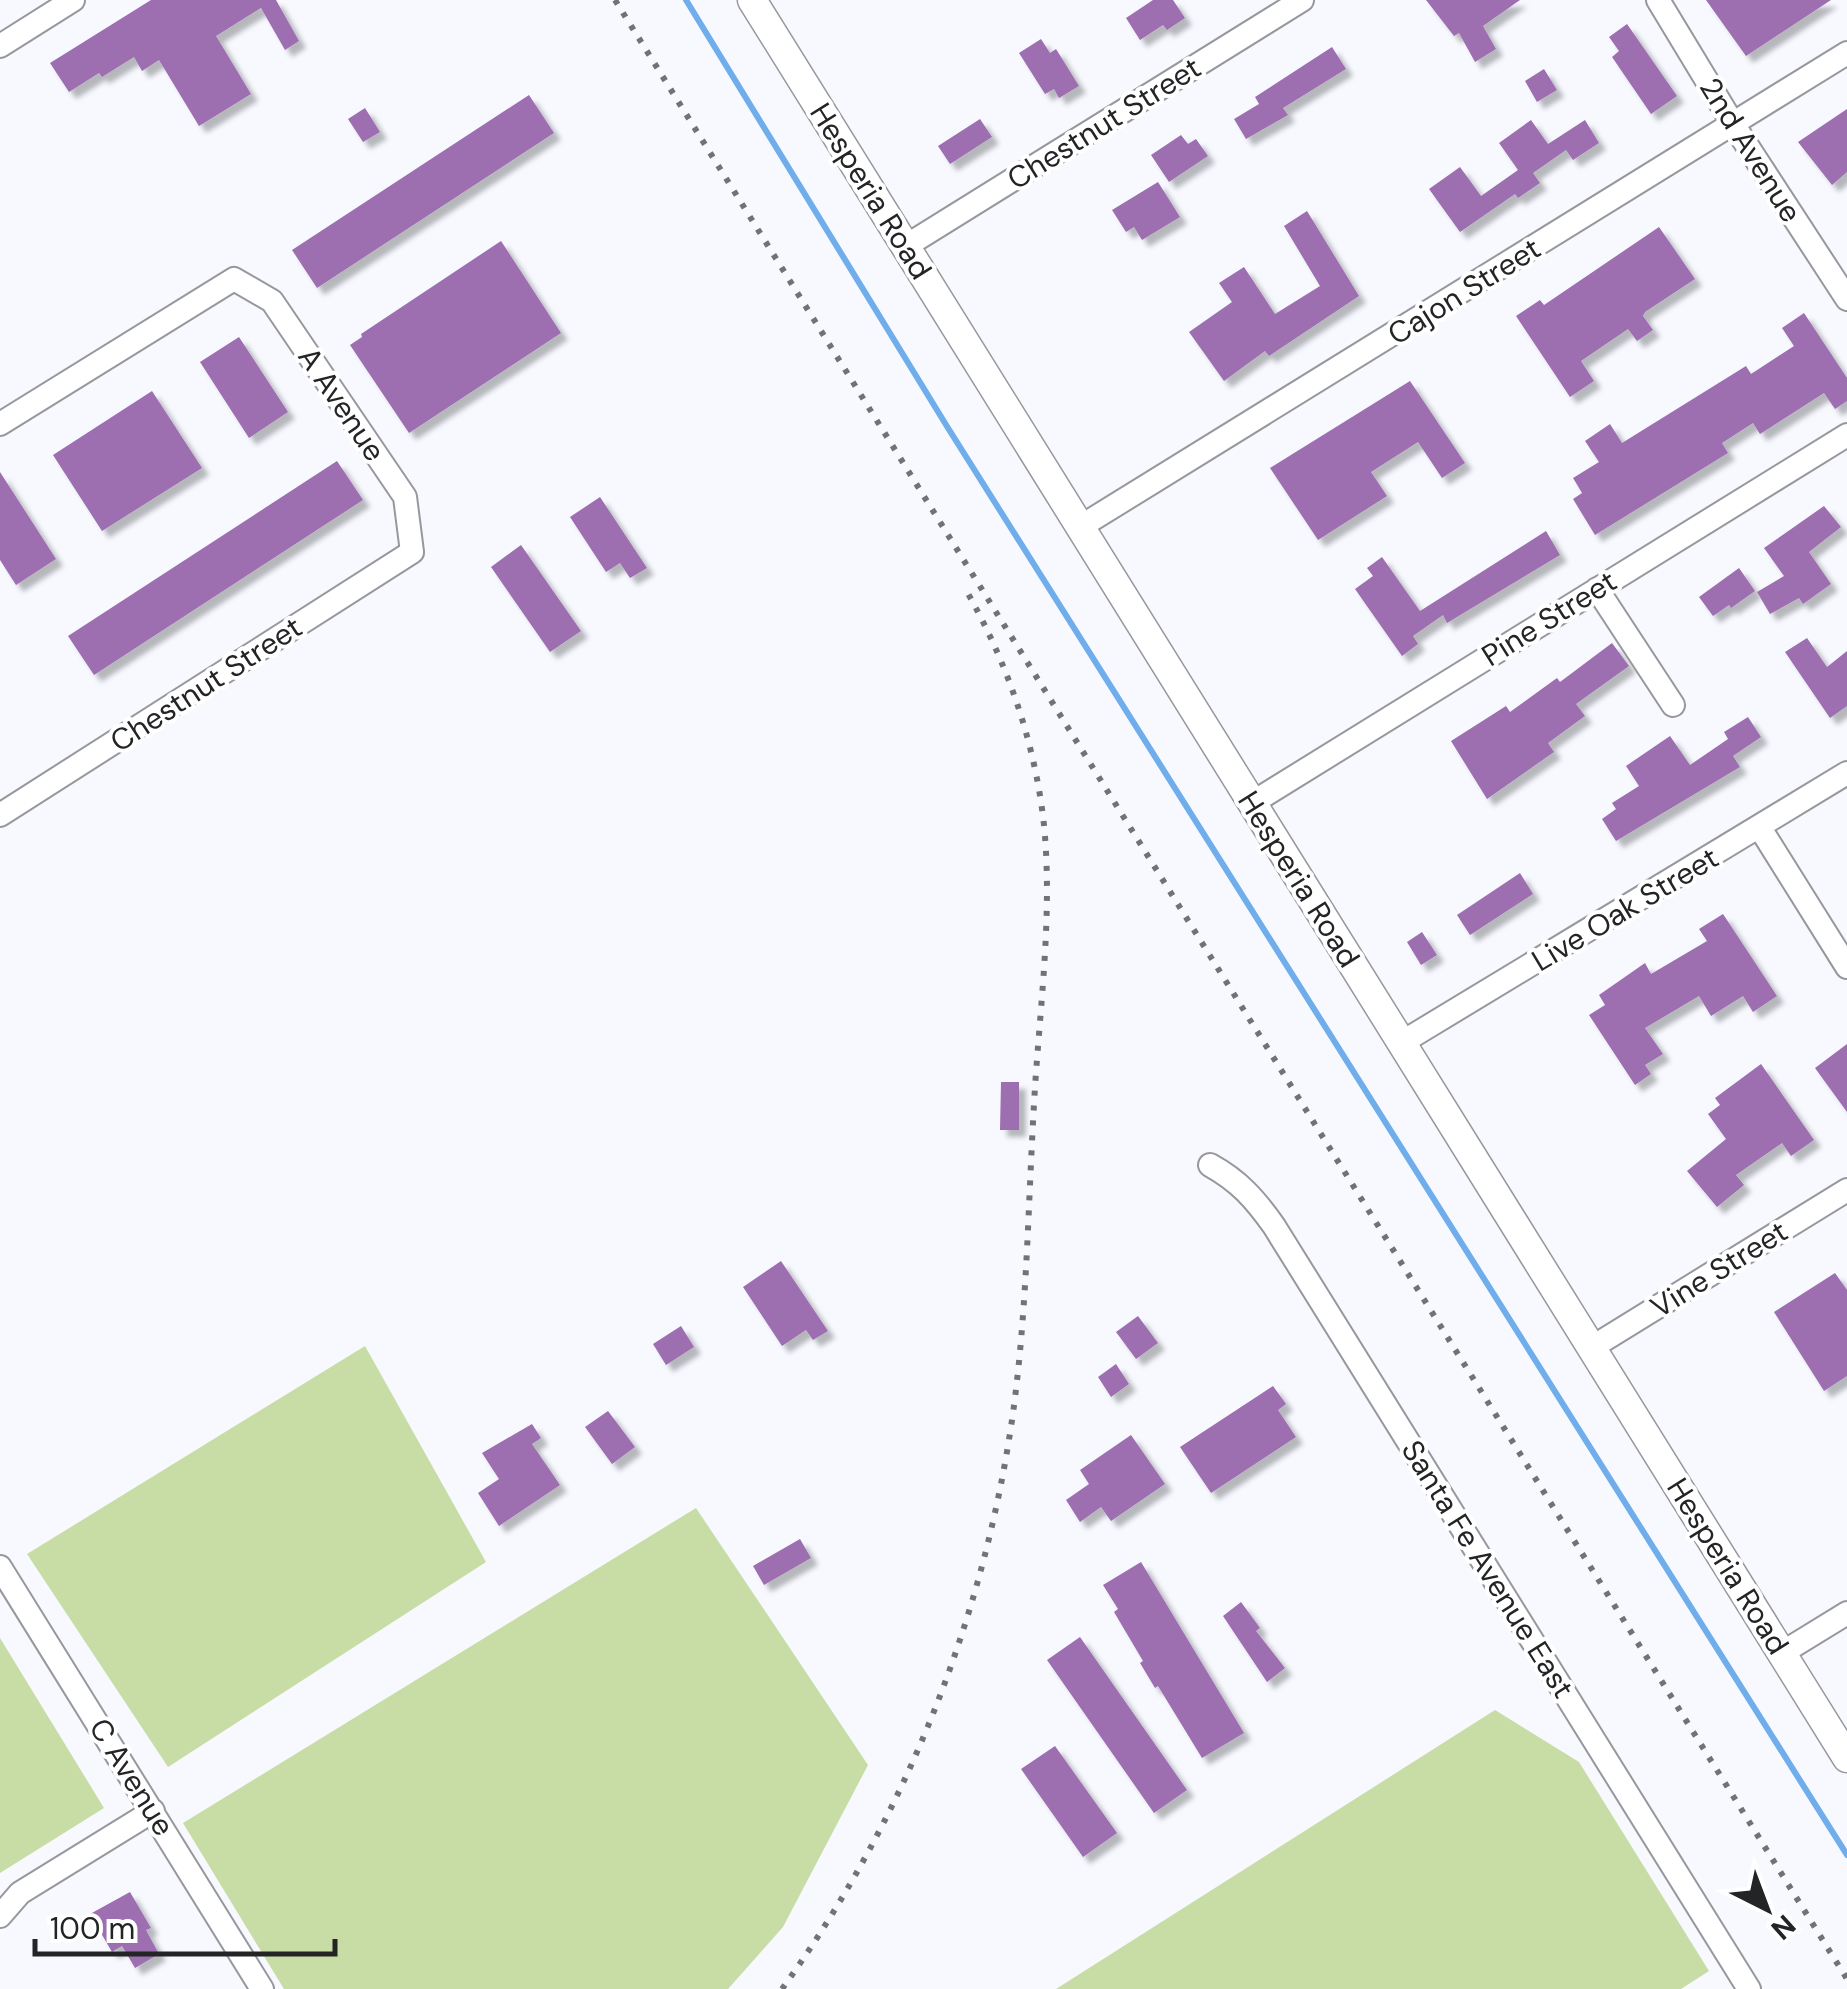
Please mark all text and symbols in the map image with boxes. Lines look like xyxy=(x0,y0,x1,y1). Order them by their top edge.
street label: Chestnut Street xyxy=(1000,48,1208,198)
street label: 2nd Avenue xyxy=(1691,70,1811,230)
street label: Hesperia Road xyxy=(801,96,941,286)
street label: Cajon Street xyxy=(1380,229,1548,353)
street label: A Avenue xyxy=(290,339,394,469)
street label: Pine Street xyxy=(1474,561,1624,675)
street label: Chestnut Street xyxy=(103,607,309,761)
street label: Hesperia Road xyxy=(1229,784,1369,974)
street label: Live Oak Street xyxy=(1525,838,1725,980)
street label: Vine Street xyxy=(1643,1212,1795,1326)
street label: Santa Fe Avenue East xyxy=(1393,1433,1583,1705)
street label: Hesperia Road xyxy=(1658,1471,1798,1661)
street label: C Avenue xyxy=(81,1711,183,1843)
north arrow xyxy=(1717,1859,1817,1959)
scale bar xyxy=(35,1894,335,1956)
text: N xyxy=(1763,1907,1803,1948)
text: 100 m xyxy=(50,1909,135,1948)

